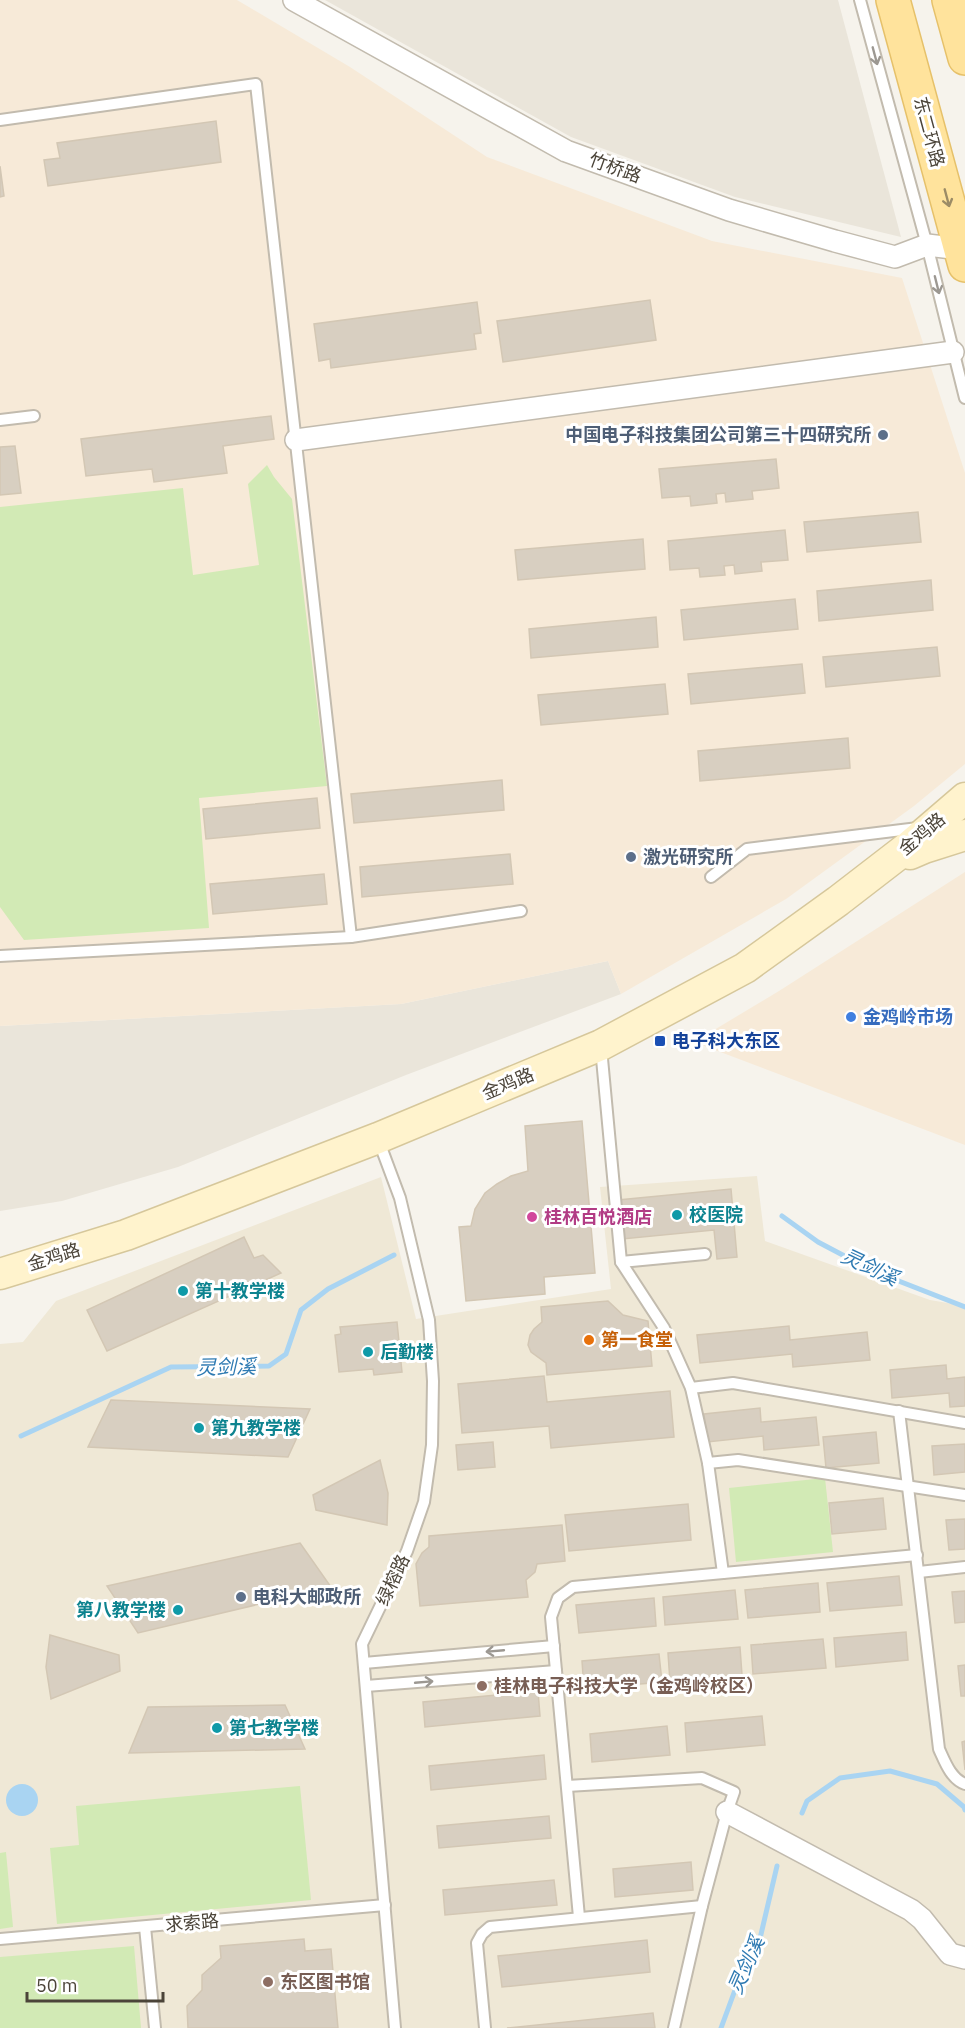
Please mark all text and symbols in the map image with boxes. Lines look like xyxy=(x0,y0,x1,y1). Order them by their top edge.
one-way arrow xyxy=(870,47,882,66)
street label: 东二环路 xyxy=(909,94,950,170)
street label: 竹桥路 xyxy=(586,147,644,188)
one-way arrow xyxy=(942,188,953,207)
one-way arrow xyxy=(931,276,943,295)
place label: 中国电子科技集团公司第三十四研究所 xyxy=(565,423,871,446)
marker: 中国电子科技集团公司第三十四研究所 xyxy=(876,428,890,442)
street label: 金鸡路 xyxy=(894,807,950,860)
place label: 激光研究所 xyxy=(643,845,733,868)
marker: 激光研究所 xyxy=(624,850,638,864)
place label: 金鸡岭市场 xyxy=(863,1005,953,1028)
marker: 金鸡岭市场 xyxy=(844,1010,858,1024)
place label: 电子科大东区 xyxy=(672,1029,780,1052)
marker: 电子科大东区 xyxy=(653,1034,667,1048)
street label: 金鸡路 xyxy=(478,1062,537,1105)
place label: 校医院 xyxy=(689,1203,743,1226)
place label: 桂林百悦酒店 xyxy=(544,1205,652,1228)
marker: 校医院 xyxy=(670,1208,684,1222)
marker: 桂林百悦酒店 xyxy=(525,1210,539,1224)
street label: 金鸡路 xyxy=(25,1238,83,1275)
water label: 灵剑溪 xyxy=(837,1242,905,1292)
place label: 第十教学楼 xyxy=(195,1279,285,1302)
marker: 第十教学楼 xyxy=(176,1284,190,1298)
place label: 第一食堂 xyxy=(601,1328,673,1351)
marker: 第一食堂 xyxy=(582,1333,596,1347)
place label: 后勤楼 xyxy=(380,1340,434,1363)
marker: 后勤楼 xyxy=(361,1345,375,1359)
water label: 灵剑溪 xyxy=(196,1352,258,1381)
place label: 第九教学楼 xyxy=(211,1416,301,1439)
marker: 第九教学楼 xyxy=(192,1421,206,1435)
street label: 绿榕路 xyxy=(371,1550,414,1609)
place label: 电科大邮政所 xyxy=(253,1585,361,1608)
marker: 电科大邮政所 xyxy=(234,1590,248,1604)
place label: 第八教学楼 xyxy=(76,1598,166,1621)
marker: 第八教学楼 xyxy=(171,1603,185,1617)
one-way arrow xyxy=(486,1646,506,1657)
place label: 桂林电子科技大学（金鸡岭校区） xyxy=(494,1674,764,1697)
one-way arrow xyxy=(414,1676,434,1687)
marker: 桂林电子科技大学（金鸡岭校区） xyxy=(475,1679,489,1693)
place label: 第七教学楼 xyxy=(229,1716,319,1739)
marker: 第七教学楼 xyxy=(210,1721,224,1735)
street label: 求索路 xyxy=(164,1909,220,1936)
water label: 灵剑溪 xyxy=(721,1930,771,1998)
scale bar xyxy=(27,1965,164,2003)
place label: 东区图书馆 xyxy=(280,1970,370,1993)
text: 50 m xyxy=(36,1974,78,1997)
marker: 东区图书馆 xyxy=(261,1975,275,1989)

